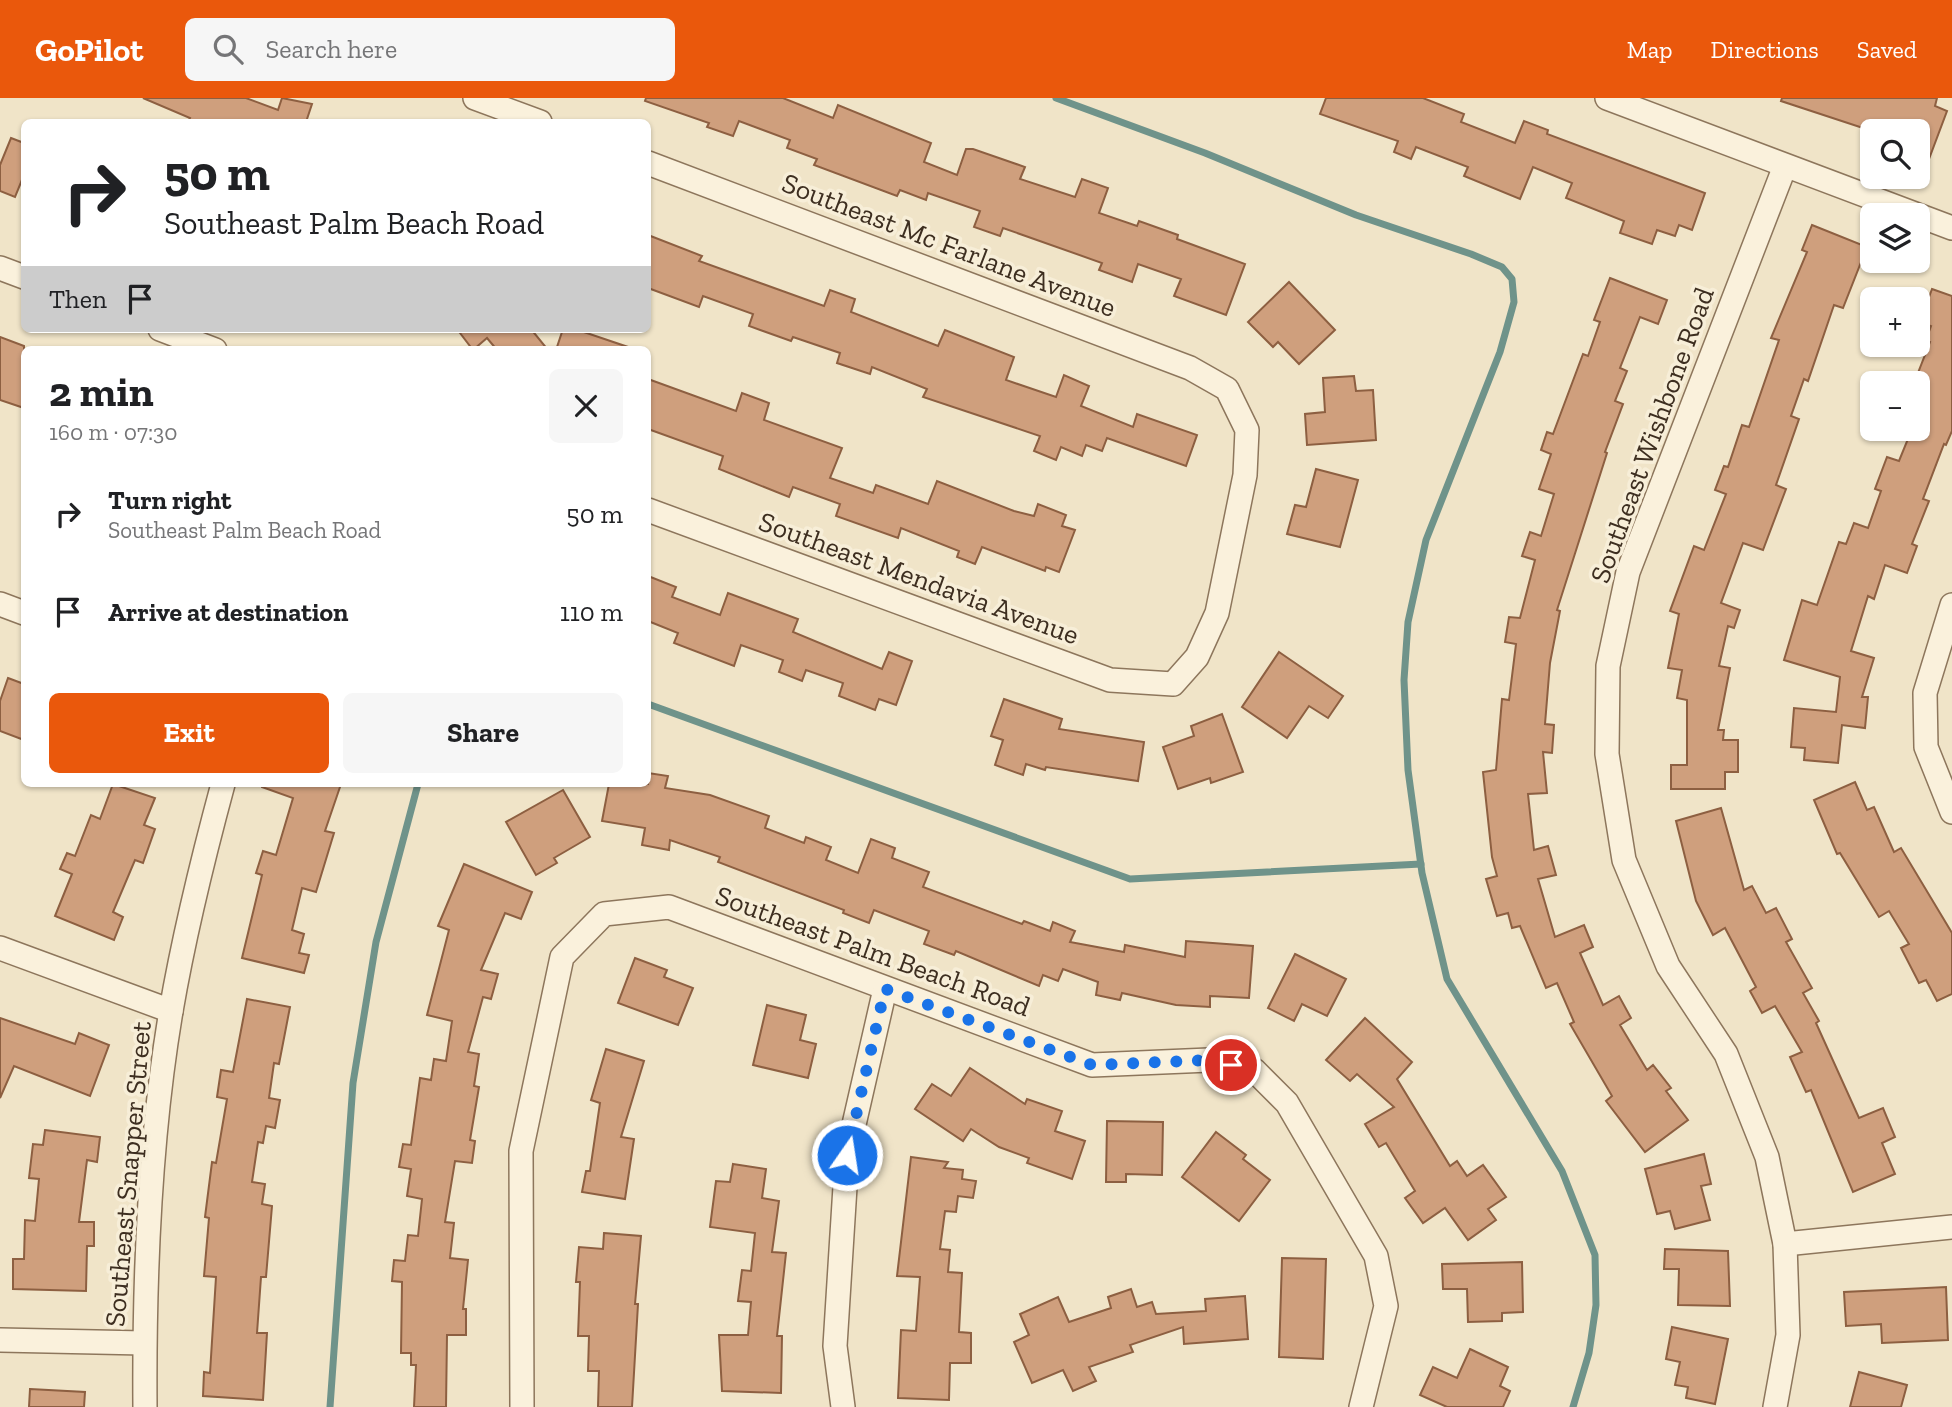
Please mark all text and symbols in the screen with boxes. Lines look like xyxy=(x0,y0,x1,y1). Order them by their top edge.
search box xyxy=(185,18,675,81)
text: GoPilot xyxy=(35,30,143,69)
icon: search xyxy=(209,30,247,68)
text: Search here xyxy=(265,33,397,65)
text: Map xyxy=(1627,35,1673,64)
text: Directions xyxy=(1711,35,1819,64)
text: Saved xyxy=(1857,35,1917,64)
map controls xyxy=(1860,119,1930,441)
button: search xyxy=(1860,119,1930,189)
text: 50 m xyxy=(164,144,270,203)
icon: right xyxy=(49,147,140,238)
street label: Southeast Mc Farlane Avenue xyxy=(777,166,1121,324)
button: layers xyxy=(1860,203,1930,273)
text: Southeast Palm Beach Road xyxy=(164,204,544,242)
icon: arrive xyxy=(121,280,159,318)
text: Then xyxy=(49,283,107,315)
street label: Southeast Wishbone Road xyxy=(1583,283,1721,587)
button: + xyxy=(1860,287,1930,357)
text: 2 min xyxy=(49,366,154,417)
button: close xyxy=(549,369,623,443)
button: − xyxy=(1860,371,1930,441)
text: 160 m · 07:30 xyxy=(49,418,178,446)
text: Turn right xyxy=(108,484,231,516)
icon: right xyxy=(49,495,87,533)
text: 50 m xyxy=(566,498,623,530)
street label: Southeast Mendavia Avenue xyxy=(754,505,1084,651)
text: Southeast Palm Beach Road xyxy=(108,516,381,544)
icon: arrive xyxy=(49,593,87,631)
text: Arrive at destination xyxy=(108,596,348,628)
text: 110 m xyxy=(560,596,623,628)
button: Exit xyxy=(49,693,329,773)
button: Share xyxy=(343,693,623,773)
street label: Southeast Palm Beach Road xyxy=(711,879,1035,1023)
street label: Southeast Snapper Street xyxy=(98,1019,158,1328)
pin xyxy=(1201,1035,1261,1095)
icon: arrive xyxy=(1212,1046,1250,1084)
position arrow xyxy=(810,1118,884,1192)

